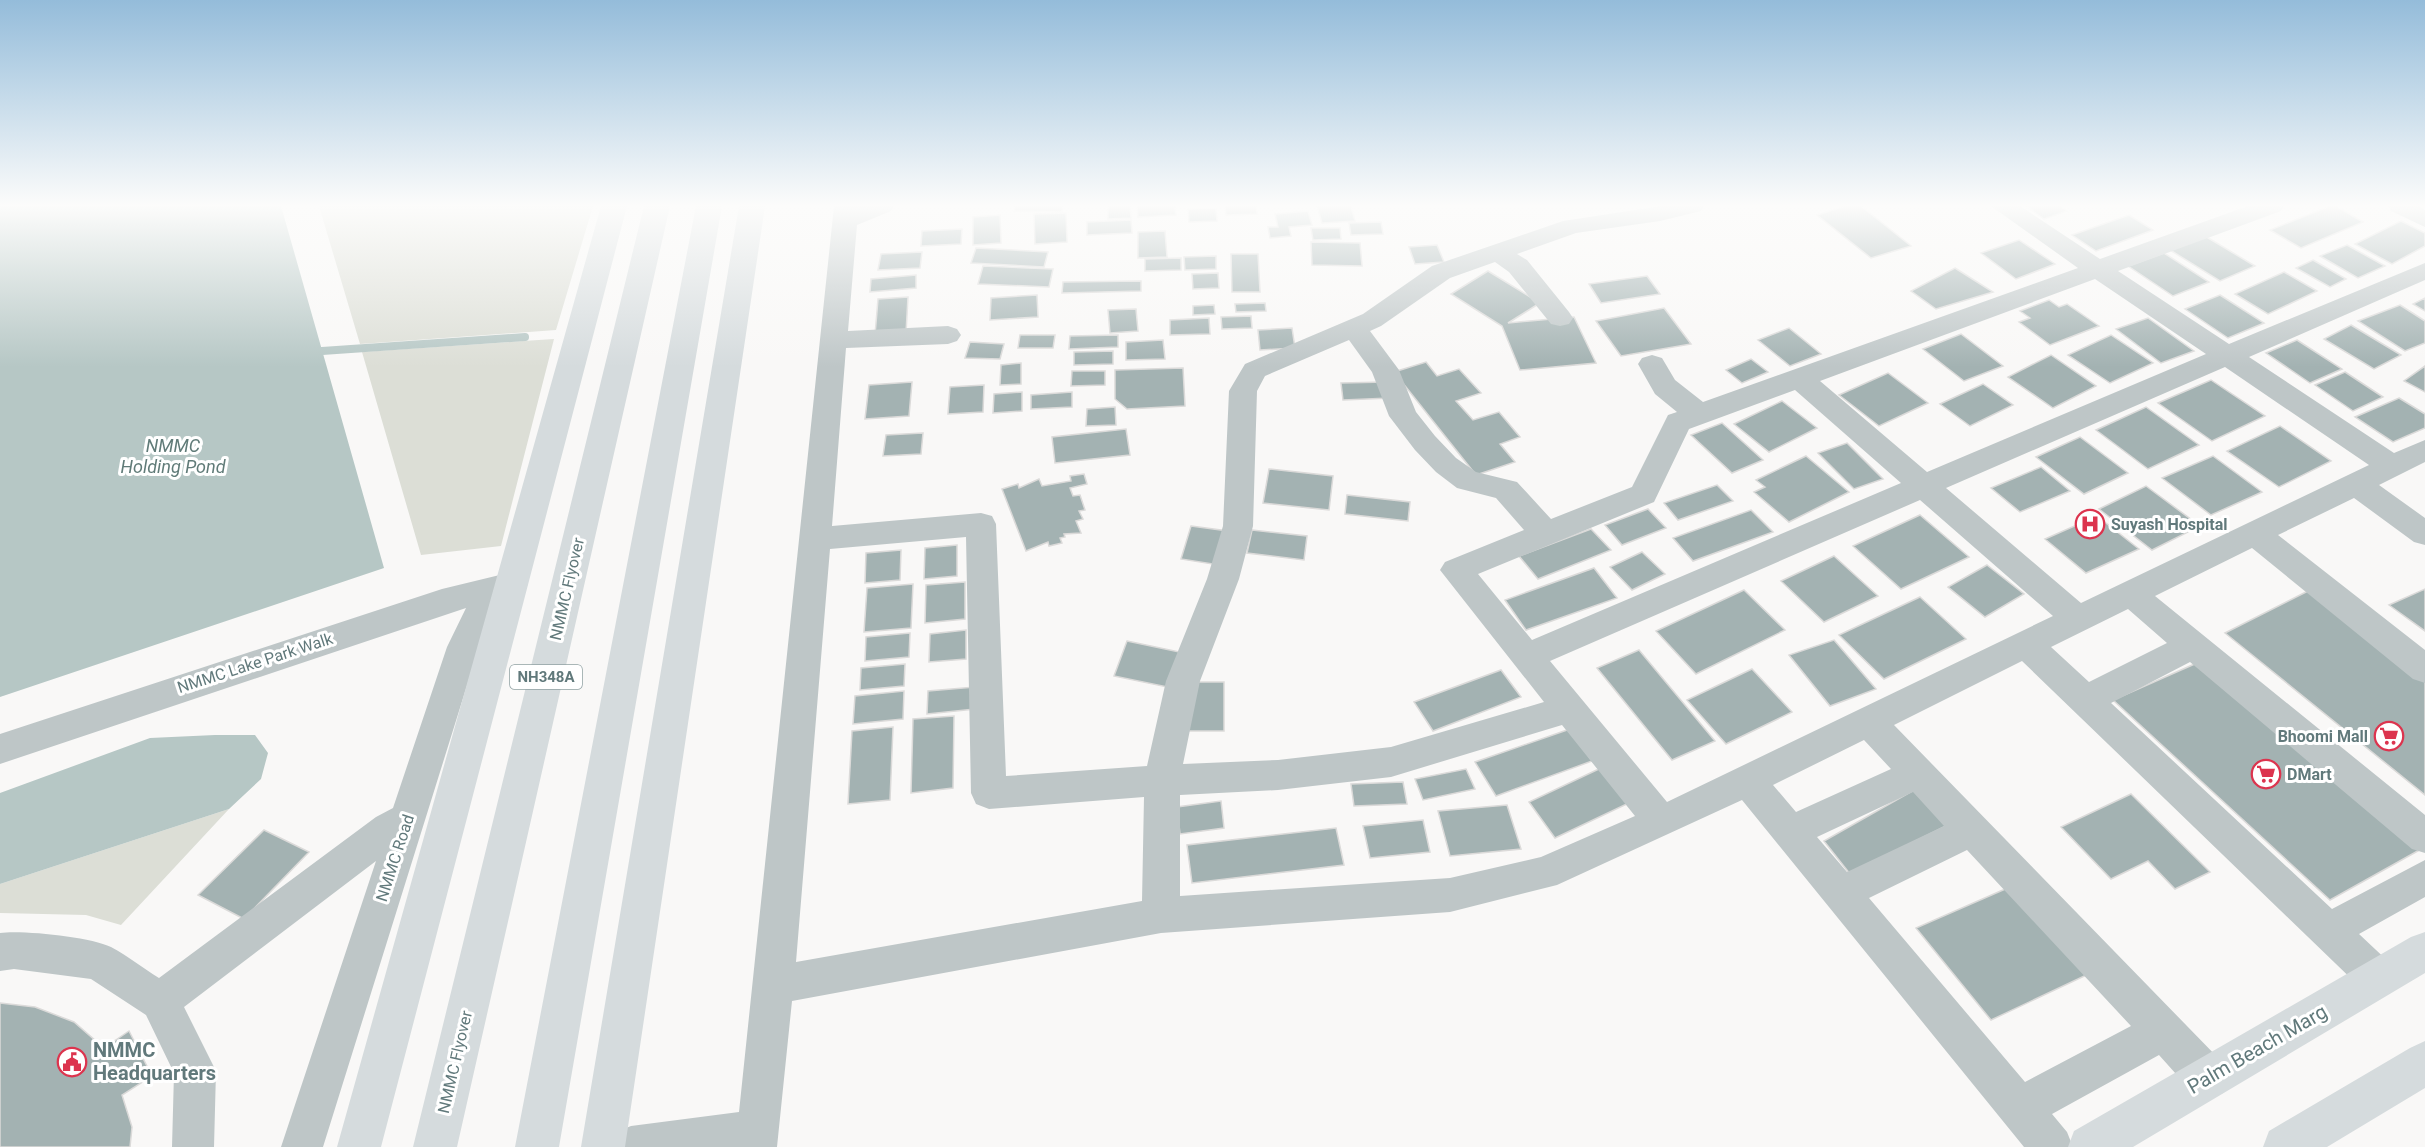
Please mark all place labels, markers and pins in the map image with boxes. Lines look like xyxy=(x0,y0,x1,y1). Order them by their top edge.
hospital icon: Suyash Hospital xyxy=(2074,508,2106,540)
place label: Suyash Hospital xyxy=(2111,515,2227,534)
supermarket icon: Bhoomi Mall xyxy=(2373,720,2405,752)
place label: Bhoomi Mall xyxy=(2278,727,2368,746)
supermarket icon: DMart xyxy=(2250,758,2282,790)
place label: DMart xyxy=(2287,765,2332,784)
place label: NMMC Headquarters xyxy=(93,1038,216,1085)
public building icon: NMMC Headquarters xyxy=(56,1046,88,1078)

